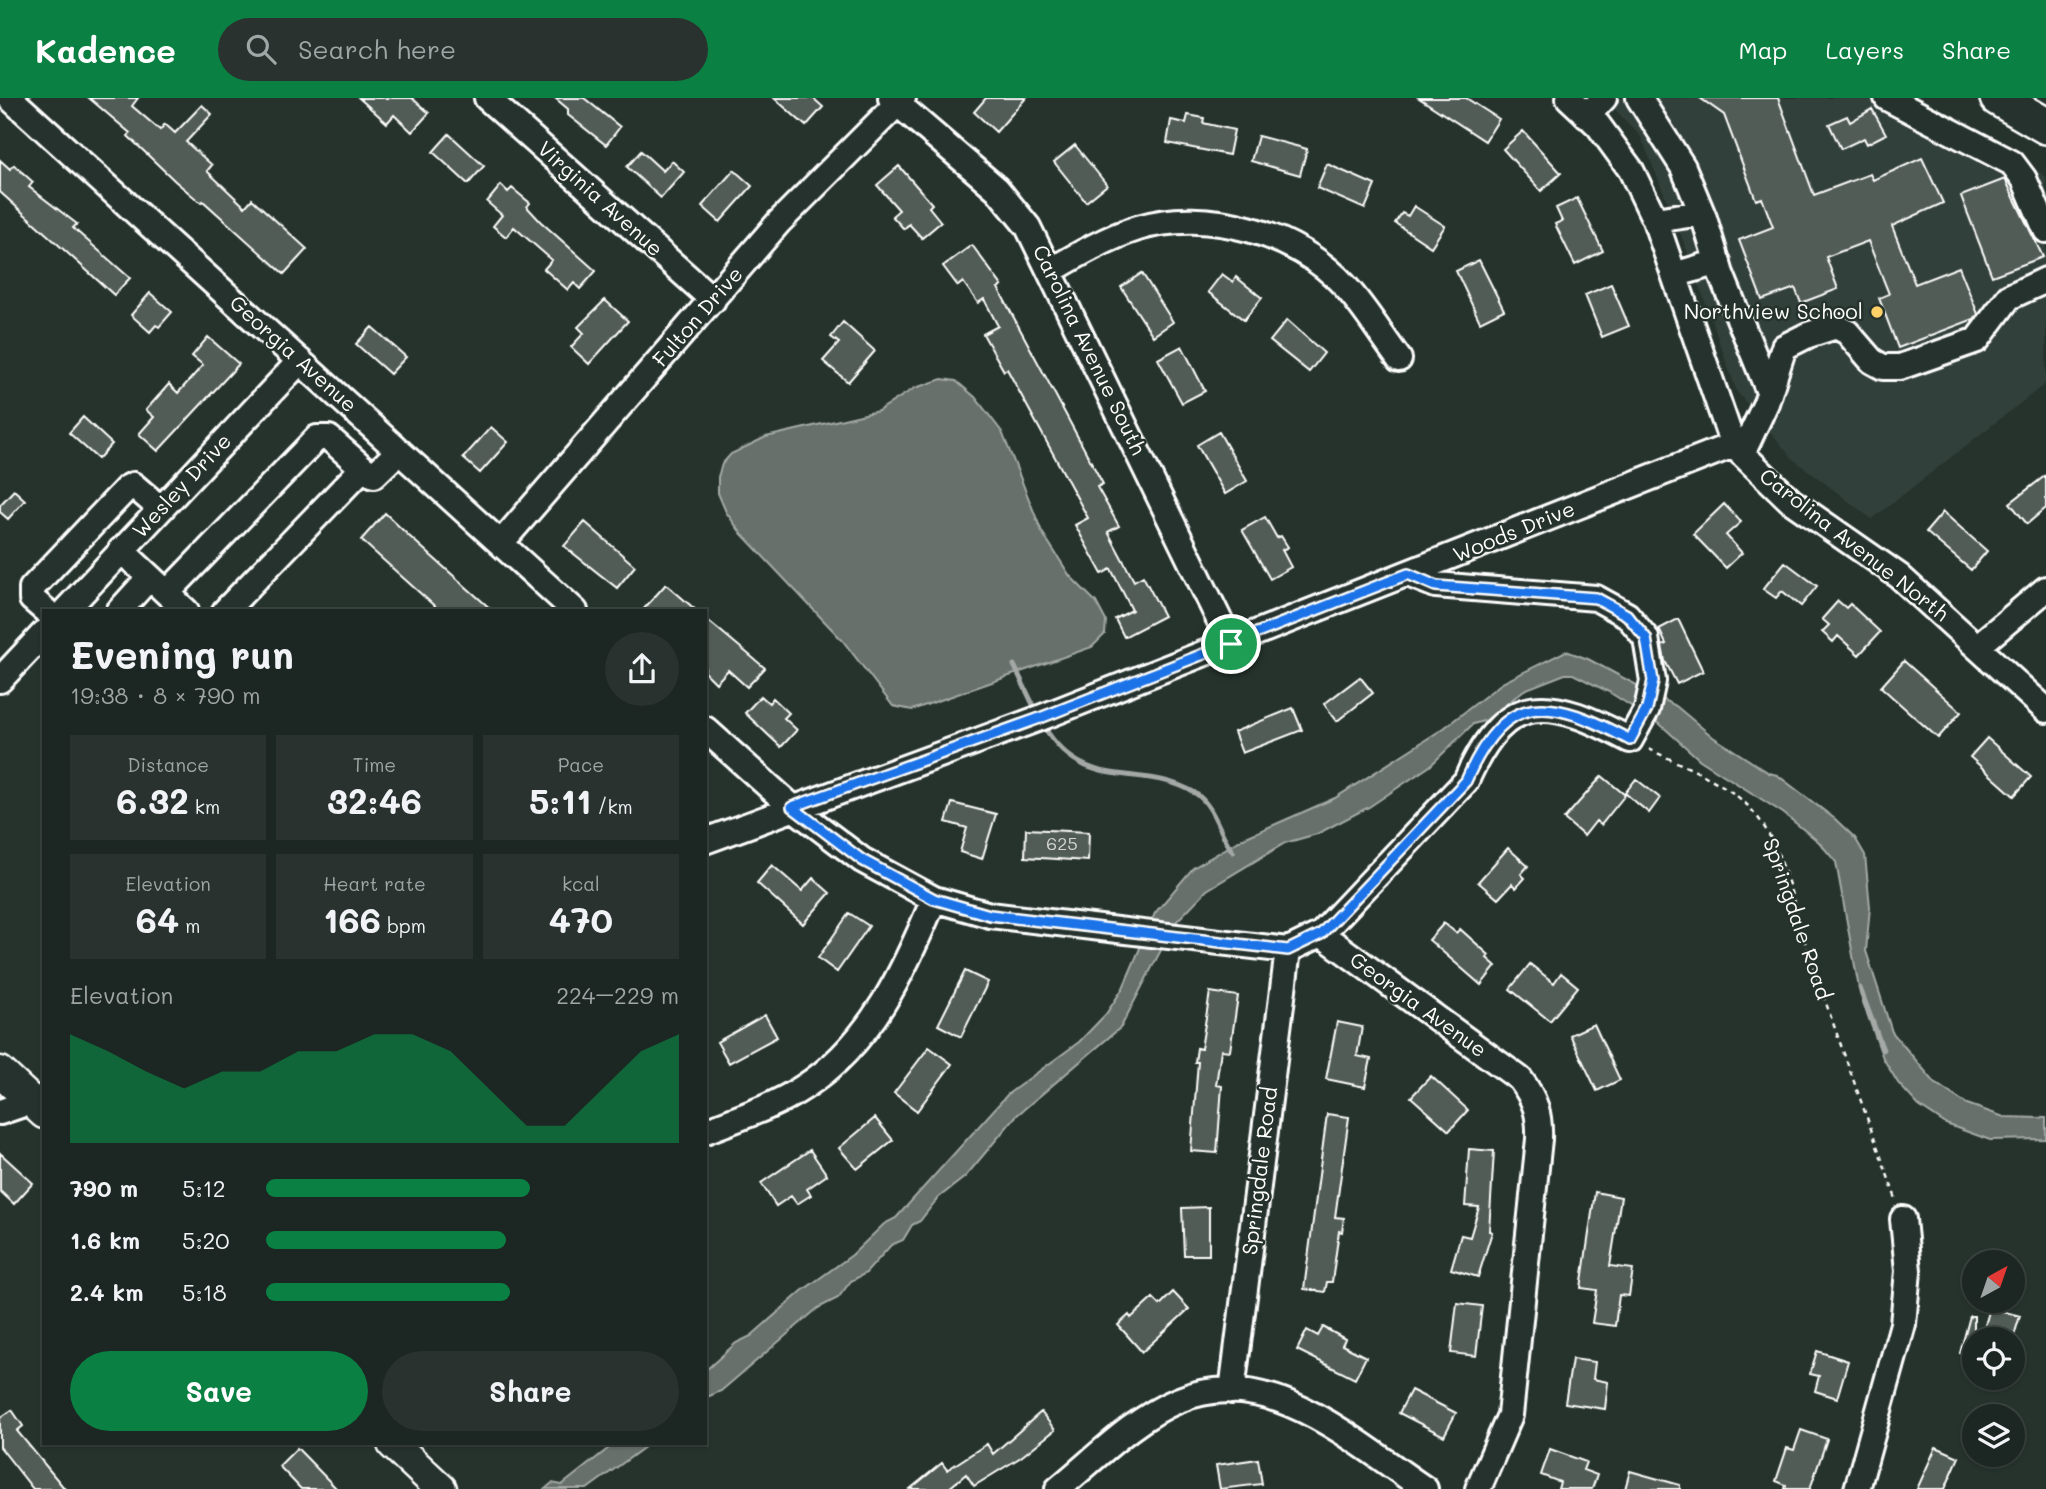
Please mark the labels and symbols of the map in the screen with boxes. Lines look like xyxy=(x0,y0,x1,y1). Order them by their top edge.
street label: Virginia Avenue xyxy=(533,134,669,261)
street label: Carolina Avenue South xyxy=(1028,240,1153,459)
street label: Fulton Drive xyxy=(646,260,748,372)
street label: Georgia Avenue xyxy=(225,288,363,417)
place label: Northview School xyxy=(1684,297,1863,324)
marker: Northview School xyxy=(1869,304,1885,320)
street label: Wesley Drive xyxy=(126,427,236,543)
street label: Carolina Avenue North xyxy=(1755,461,1955,626)
street label: Woods Drive xyxy=(1449,494,1578,567)
pin xyxy=(1201,614,1261,674)
house number: 625 xyxy=(1046,831,1078,855)
street label: Springdale Road xyxy=(1758,834,1839,1003)
street label: Georgia Avenue xyxy=(1345,945,1493,1063)
street label: Springdale Road xyxy=(1235,1085,1282,1256)
north arrow xyxy=(1962,1250,2025,1312)

